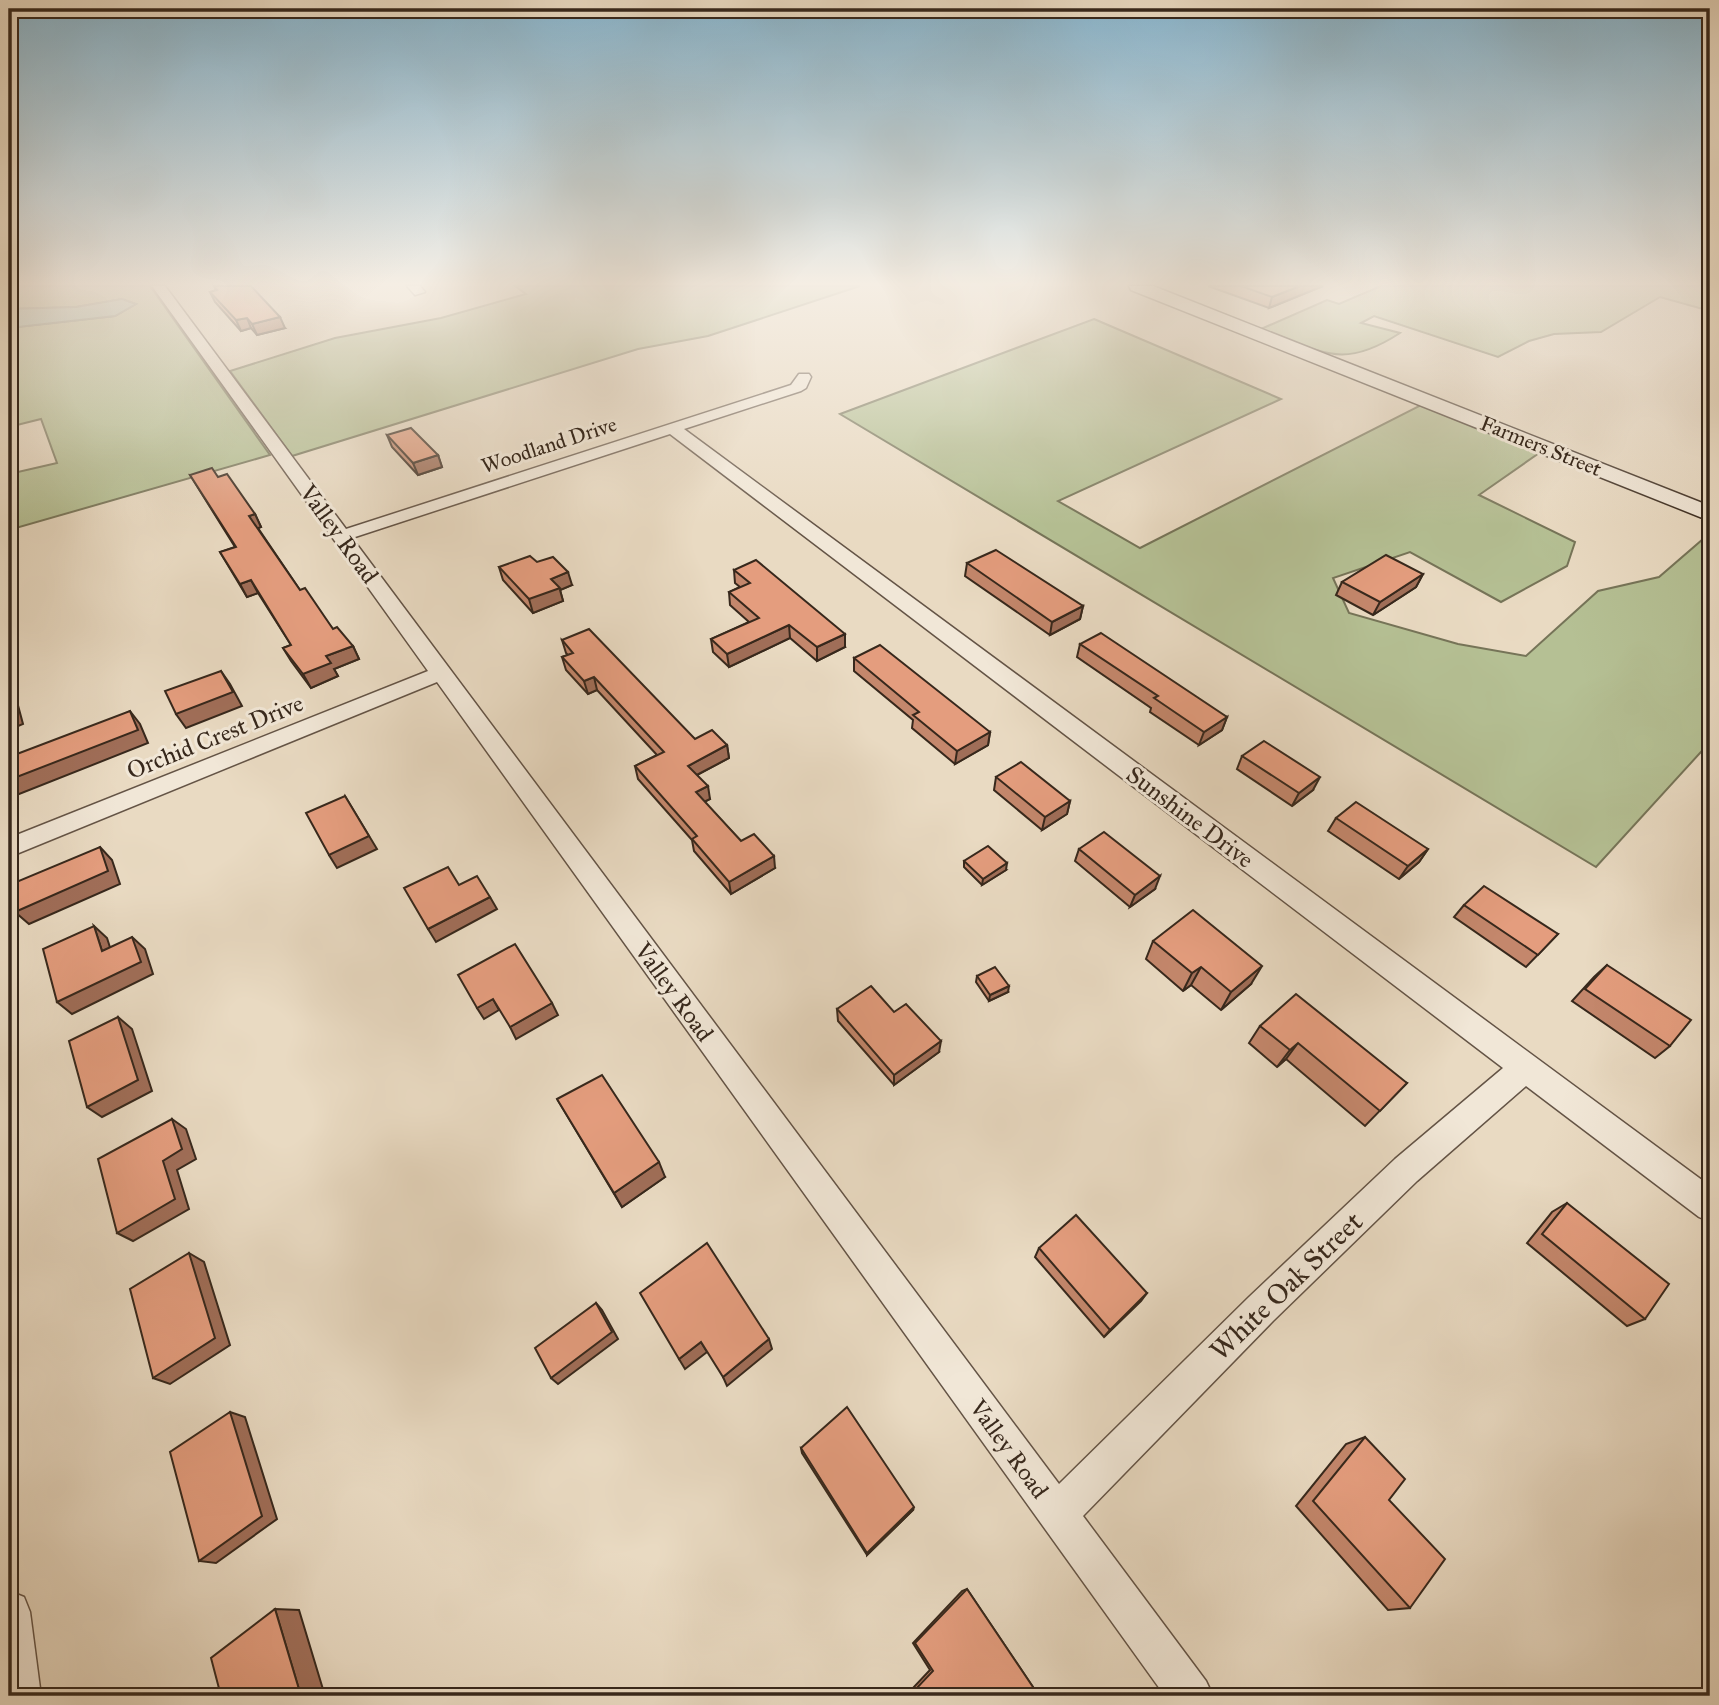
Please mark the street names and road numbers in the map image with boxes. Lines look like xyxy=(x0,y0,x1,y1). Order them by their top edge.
street label: Farmers Street xyxy=(1477,410,1606,482)
street label: Woodland Drive xyxy=(478,411,620,479)
street label: Valley Road xyxy=(292,478,385,589)
street label: Orchid Crest Drive xyxy=(122,688,308,786)
street label: Sunshine Drive xyxy=(1120,759,1260,875)
street label: Valley Road xyxy=(627,936,720,1047)
street label: White Oak Street xyxy=(1202,1204,1370,1368)
street label: Valley Road xyxy=(962,1393,1055,1504)

